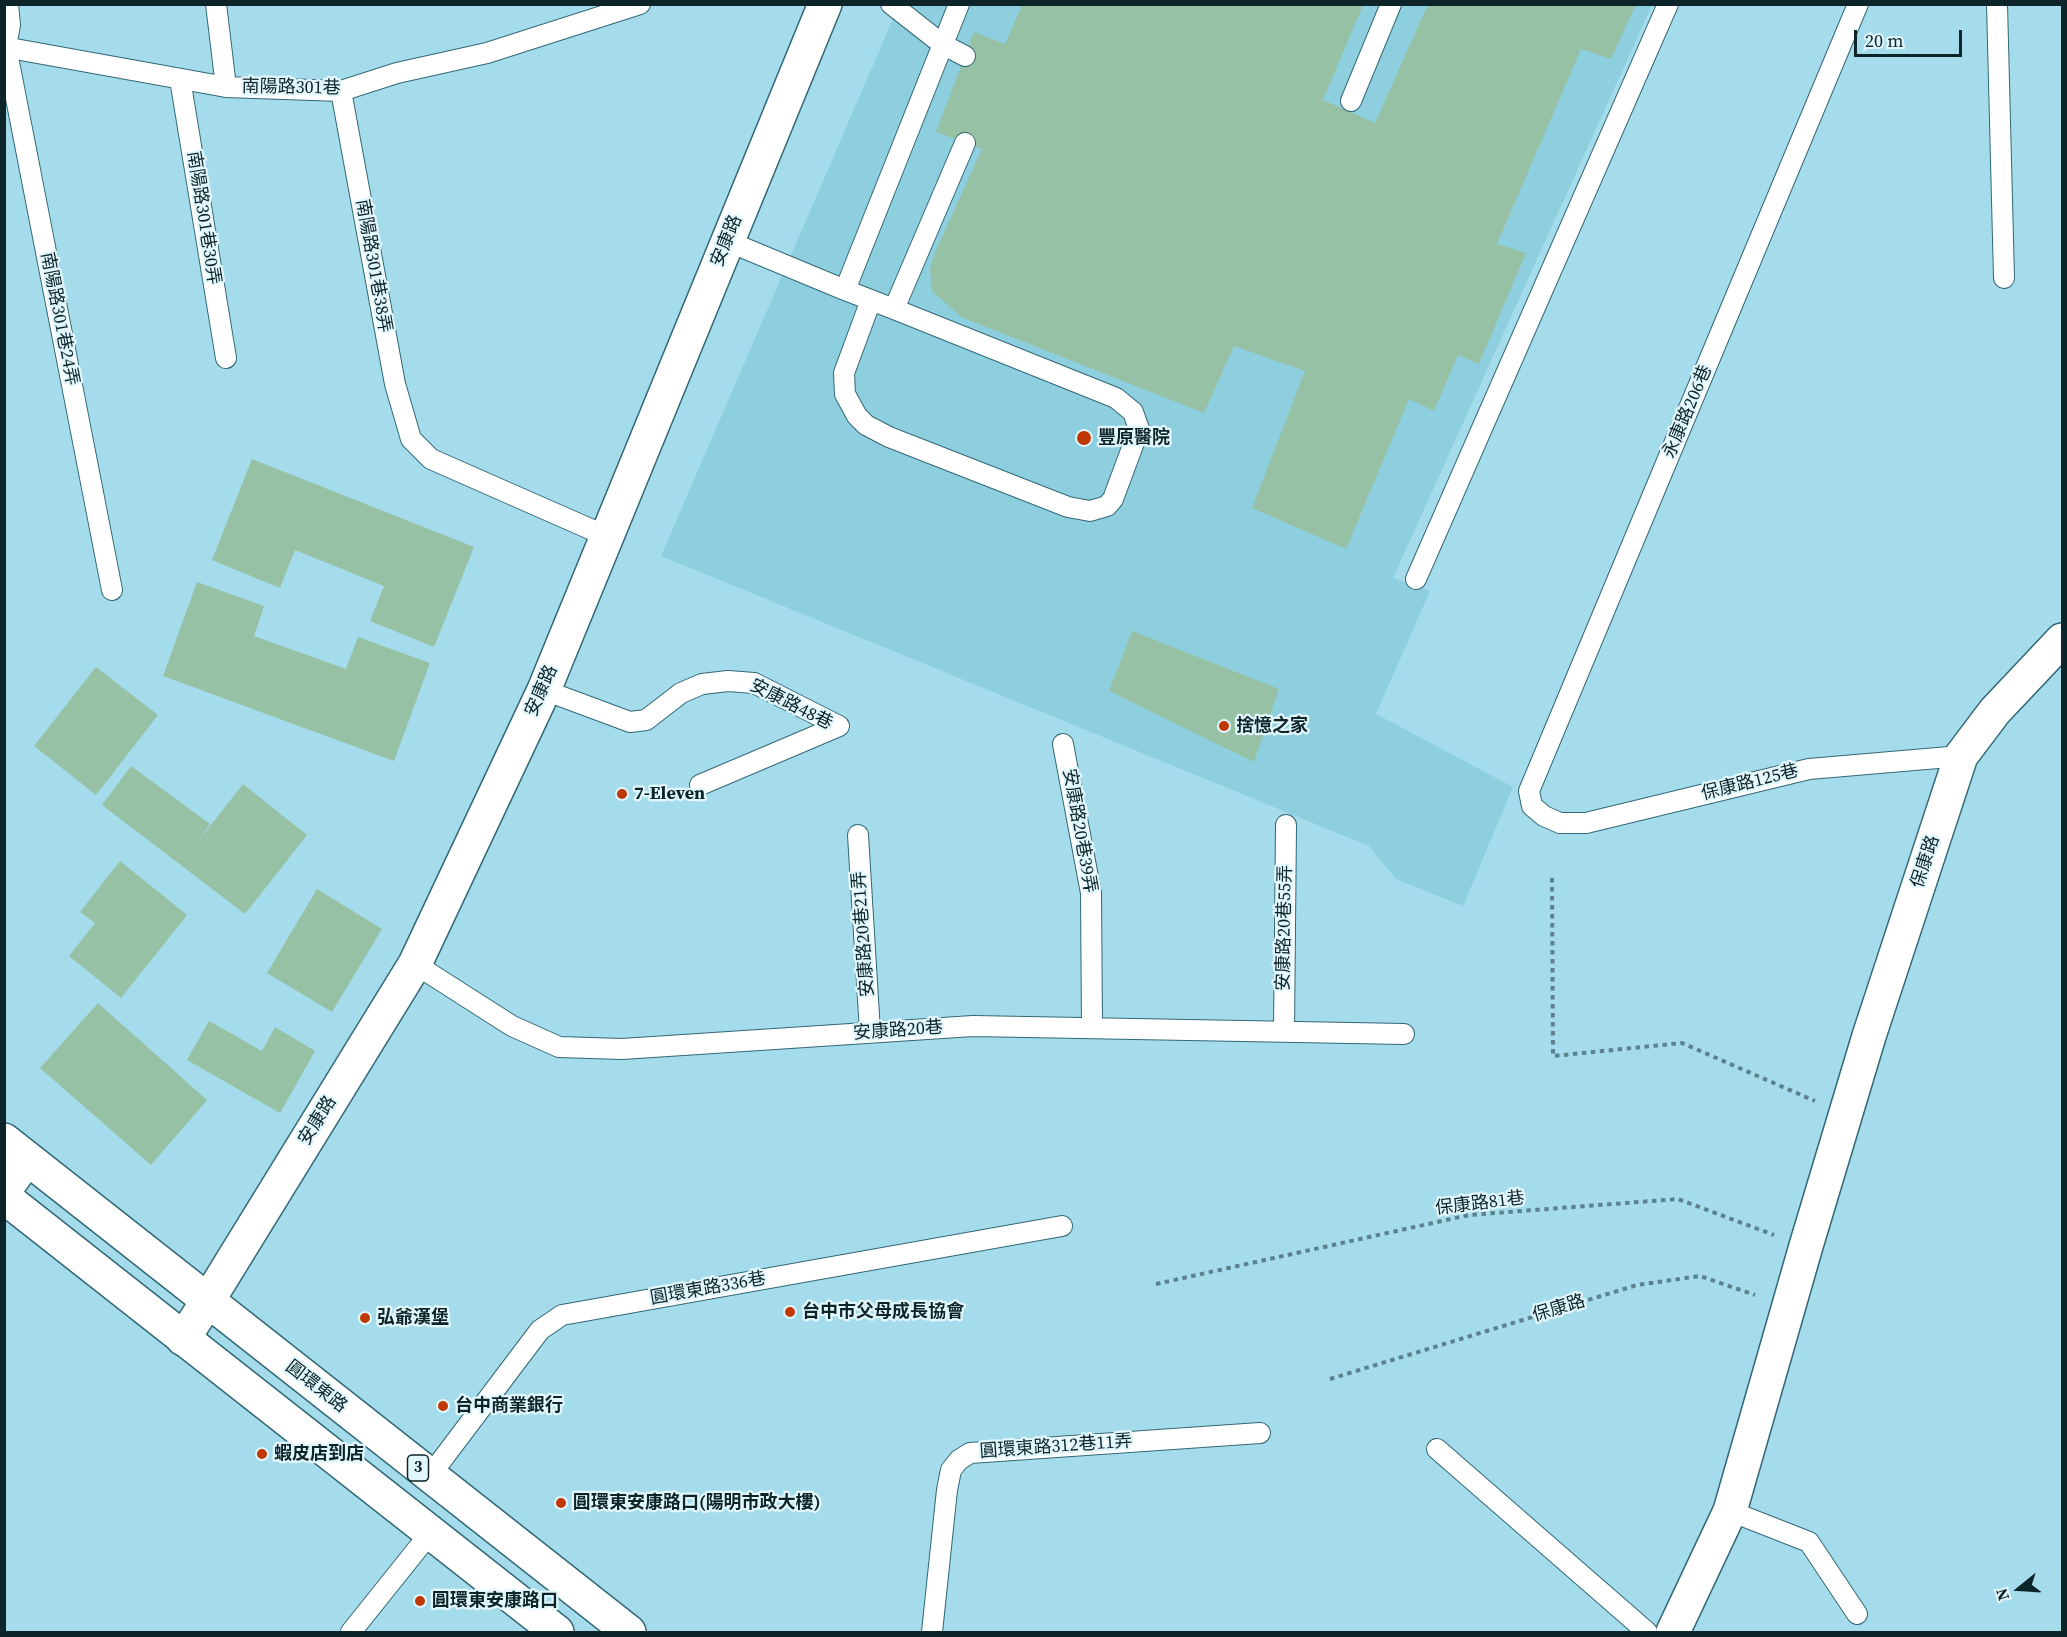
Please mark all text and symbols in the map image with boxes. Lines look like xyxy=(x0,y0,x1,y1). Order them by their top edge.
scale bar xyxy=(1857,18,1965,56)
text: 20 m xyxy=(1865,28,1903,53)
street label: 南陽路301巷 xyxy=(241,76,341,100)
street label: 南陽路301巷30弄 xyxy=(182,150,224,286)
street label: 南陽路301巷38弄 xyxy=(351,198,395,334)
street label: 安康路 xyxy=(707,212,747,270)
street label: 南陽路301巷24弄 xyxy=(36,251,82,387)
street label: 永康路206巷 xyxy=(1659,362,1717,462)
place label: 豐原醫院 xyxy=(1098,427,1170,449)
marker: 豐原醫院 xyxy=(1075,429,1093,447)
street label: 安康路 xyxy=(521,662,563,720)
street label: 安康路48巷 xyxy=(746,675,836,735)
place label: 捨憶之家 xyxy=(1236,715,1308,737)
marker: 捨憶之家 xyxy=(1217,719,1231,733)
street label: 保康路125巷 xyxy=(1699,761,1801,805)
street label: 安康路20巷39弄 xyxy=(1057,767,1101,895)
place label: 7-Eleven xyxy=(634,783,705,805)
marker: 7-Eleven xyxy=(615,787,629,801)
street label: 保康路 xyxy=(1907,833,1945,891)
street label: 安康路20巷55弄 xyxy=(1273,865,1297,991)
street label: 安康路20巷21弄 xyxy=(849,870,879,998)
street label: 安康路20巷 xyxy=(852,1017,944,1045)
street label: 安康路 xyxy=(295,1092,341,1150)
street label: 保康路81巷 xyxy=(1434,1188,1526,1220)
street label: 圓環東路336巷 xyxy=(649,1268,767,1310)
street label: 保康路 xyxy=(1530,1291,1588,1327)
place label: 台中市父母成長協會 xyxy=(802,1301,964,1323)
marker: 台中市父母成長協會 xyxy=(783,1305,797,1319)
place label: 弘爺漢堡 xyxy=(377,1307,449,1329)
marker: 弘爺漢堡 xyxy=(358,1311,372,1325)
street label: 圓環東路 xyxy=(281,1356,351,1418)
place label: 台中商業銀行 xyxy=(455,1395,563,1417)
marker: 台中商業銀行 xyxy=(436,1399,450,1413)
street label: 圓環東路312巷11弄 xyxy=(979,1431,1133,1463)
place label: 蝦皮店到店 xyxy=(274,1443,364,1465)
marker: 蝦皮店到店 xyxy=(255,1447,269,1461)
road number: 3 xyxy=(408,1455,428,1481)
place label: 圓環東安康路口(陽明市政大樓) xyxy=(573,1492,821,1514)
marker: 圓環東安康路口(陽明市政大樓) xyxy=(554,1496,568,1510)
north arrow xyxy=(1989,1559,2049,1619)
text: N xyxy=(1990,1586,2014,1604)
place label: 圓環東安康路口 xyxy=(432,1590,558,1612)
marker: 圓環東安康路口 xyxy=(413,1594,427,1608)

